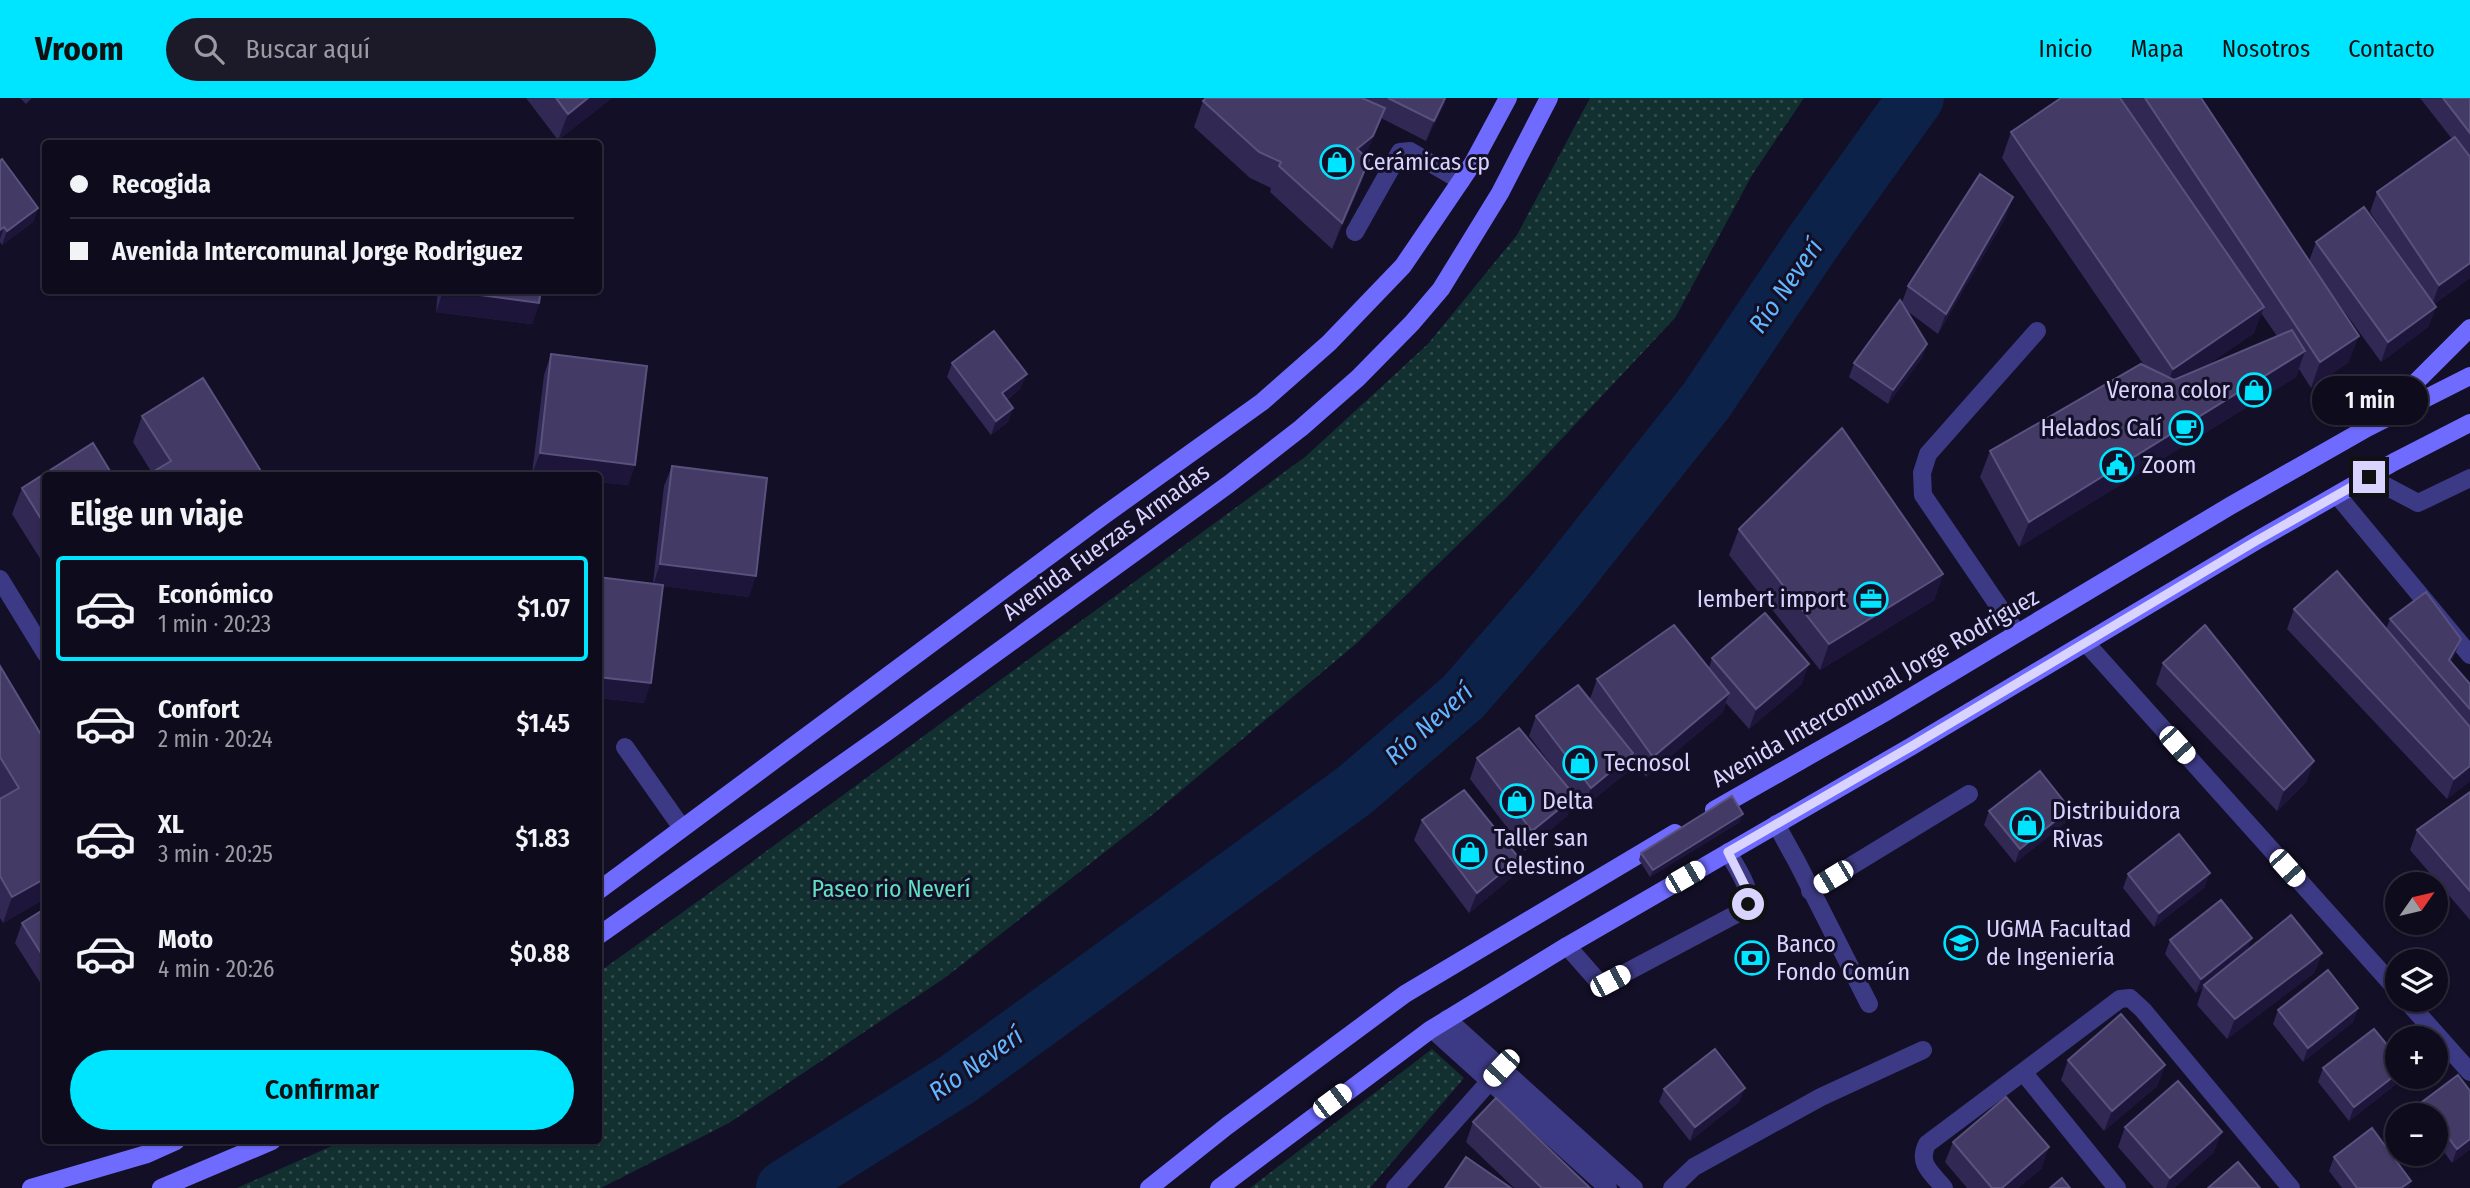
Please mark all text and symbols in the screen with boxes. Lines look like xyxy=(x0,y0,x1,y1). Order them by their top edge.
search box xyxy=(166,18,656,81)
text: Vroom xyxy=(35,29,124,69)
icon: search xyxy=(190,30,228,68)
text: Buscar aquí xyxy=(246,34,370,65)
text: Inicio xyxy=(2039,35,2093,63)
text: Mapa xyxy=(2131,35,2184,63)
text: Nosotros xyxy=(2222,35,2310,63)
text: Contacto xyxy=(2348,35,2435,63)
shop icon: Cerámicas cp xyxy=(1318,143,1356,181)
place label: Cerámicas cp xyxy=(1362,148,1490,176)
text: Recogida xyxy=(112,169,211,200)
water label: Río Neverí xyxy=(1742,232,1830,339)
text: Avenida Intercomunal Jorge Rodriguez xyxy=(112,236,522,267)
shop icon: Verona color xyxy=(2235,371,2273,409)
place label: Verona color xyxy=(2106,376,2231,404)
callout: 1 min xyxy=(2311,376,2427,424)
text: 1 min xyxy=(2345,386,2395,414)
cafe icon: Helados Calí xyxy=(2167,409,2205,447)
place label: Helados Calí xyxy=(2040,414,2162,442)
public building icon: Zoom xyxy=(2098,446,2136,484)
place label: Zoom xyxy=(2142,451,2197,479)
street label: Avenida Fuerzas Armadas xyxy=(997,458,1215,626)
route end xyxy=(2353,461,2385,493)
text: Elige un viaje xyxy=(70,495,243,533)
icon: car xyxy=(74,577,137,640)
text: Económico xyxy=(158,579,273,610)
office icon: Iembert import xyxy=(1852,580,1890,618)
street label: Avenida Intercomunal Jorge Rodriguez xyxy=(1707,583,2043,793)
place label: Iembert import xyxy=(1697,585,1846,613)
text: $1.07 xyxy=(517,593,570,624)
text: 1 min · 20:23 xyxy=(158,610,271,638)
water label: Río Neverí xyxy=(1379,676,1480,772)
icon: car xyxy=(74,692,137,755)
text: Confort xyxy=(158,694,239,725)
text: $1.45 xyxy=(516,708,570,739)
car xyxy=(2156,722,2199,768)
text: 2 min · 20:24 xyxy=(158,725,273,753)
shop icon: Tecnosol xyxy=(1561,744,1599,782)
place label: Tecnosol xyxy=(1604,749,1690,777)
shop icon: Delta xyxy=(1498,782,1536,820)
place label: Delta xyxy=(1542,787,1594,815)
place label: Distribuidora Rivas xyxy=(2052,797,2181,853)
shop icon: Distribuidora Rivas xyxy=(2008,806,2046,844)
icon: car xyxy=(74,807,137,870)
text: XL xyxy=(158,809,184,840)
text: $1.83 xyxy=(516,823,570,854)
place label: Taller san Celestino xyxy=(1494,824,1588,880)
shop icon: Taller san Celestino xyxy=(1451,833,1489,871)
text: 3 min · 20:25 xyxy=(158,840,273,868)
car xyxy=(2266,845,2309,891)
car xyxy=(1662,857,1709,897)
car xyxy=(1810,857,1857,897)
north arrow xyxy=(2385,872,2448,934)
map controls xyxy=(2385,872,2448,1166)
park label: Paseo rio Neverí xyxy=(811,875,971,903)
route start xyxy=(1732,888,1764,920)
place label: UGMA Facultad de Ingeniería xyxy=(1986,915,2131,971)
icon: car xyxy=(74,922,137,985)
text: Moto xyxy=(158,924,213,955)
school or university icon: UGMA Facultad de Ingeniería xyxy=(1942,924,1980,962)
place label: Banco Fondo Común xyxy=(1776,930,1910,986)
text: $0.88 xyxy=(510,938,570,969)
bank icon: Banco Fondo Común xyxy=(1733,939,1771,977)
button: layers xyxy=(2385,949,2448,1012)
text: 4 min · 20:26 xyxy=(158,955,274,983)
car xyxy=(1587,962,1634,1000)
water label: Río Neverí xyxy=(923,1020,1030,1108)
button: + xyxy=(2385,1026,2448,1089)
car xyxy=(1479,1045,1524,1091)
button: Confirmar xyxy=(70,1050,574,1130)
car xyxy=(1309,1080,1356,1122)
button: − xyxy=(2385,1103,2448,1166)

